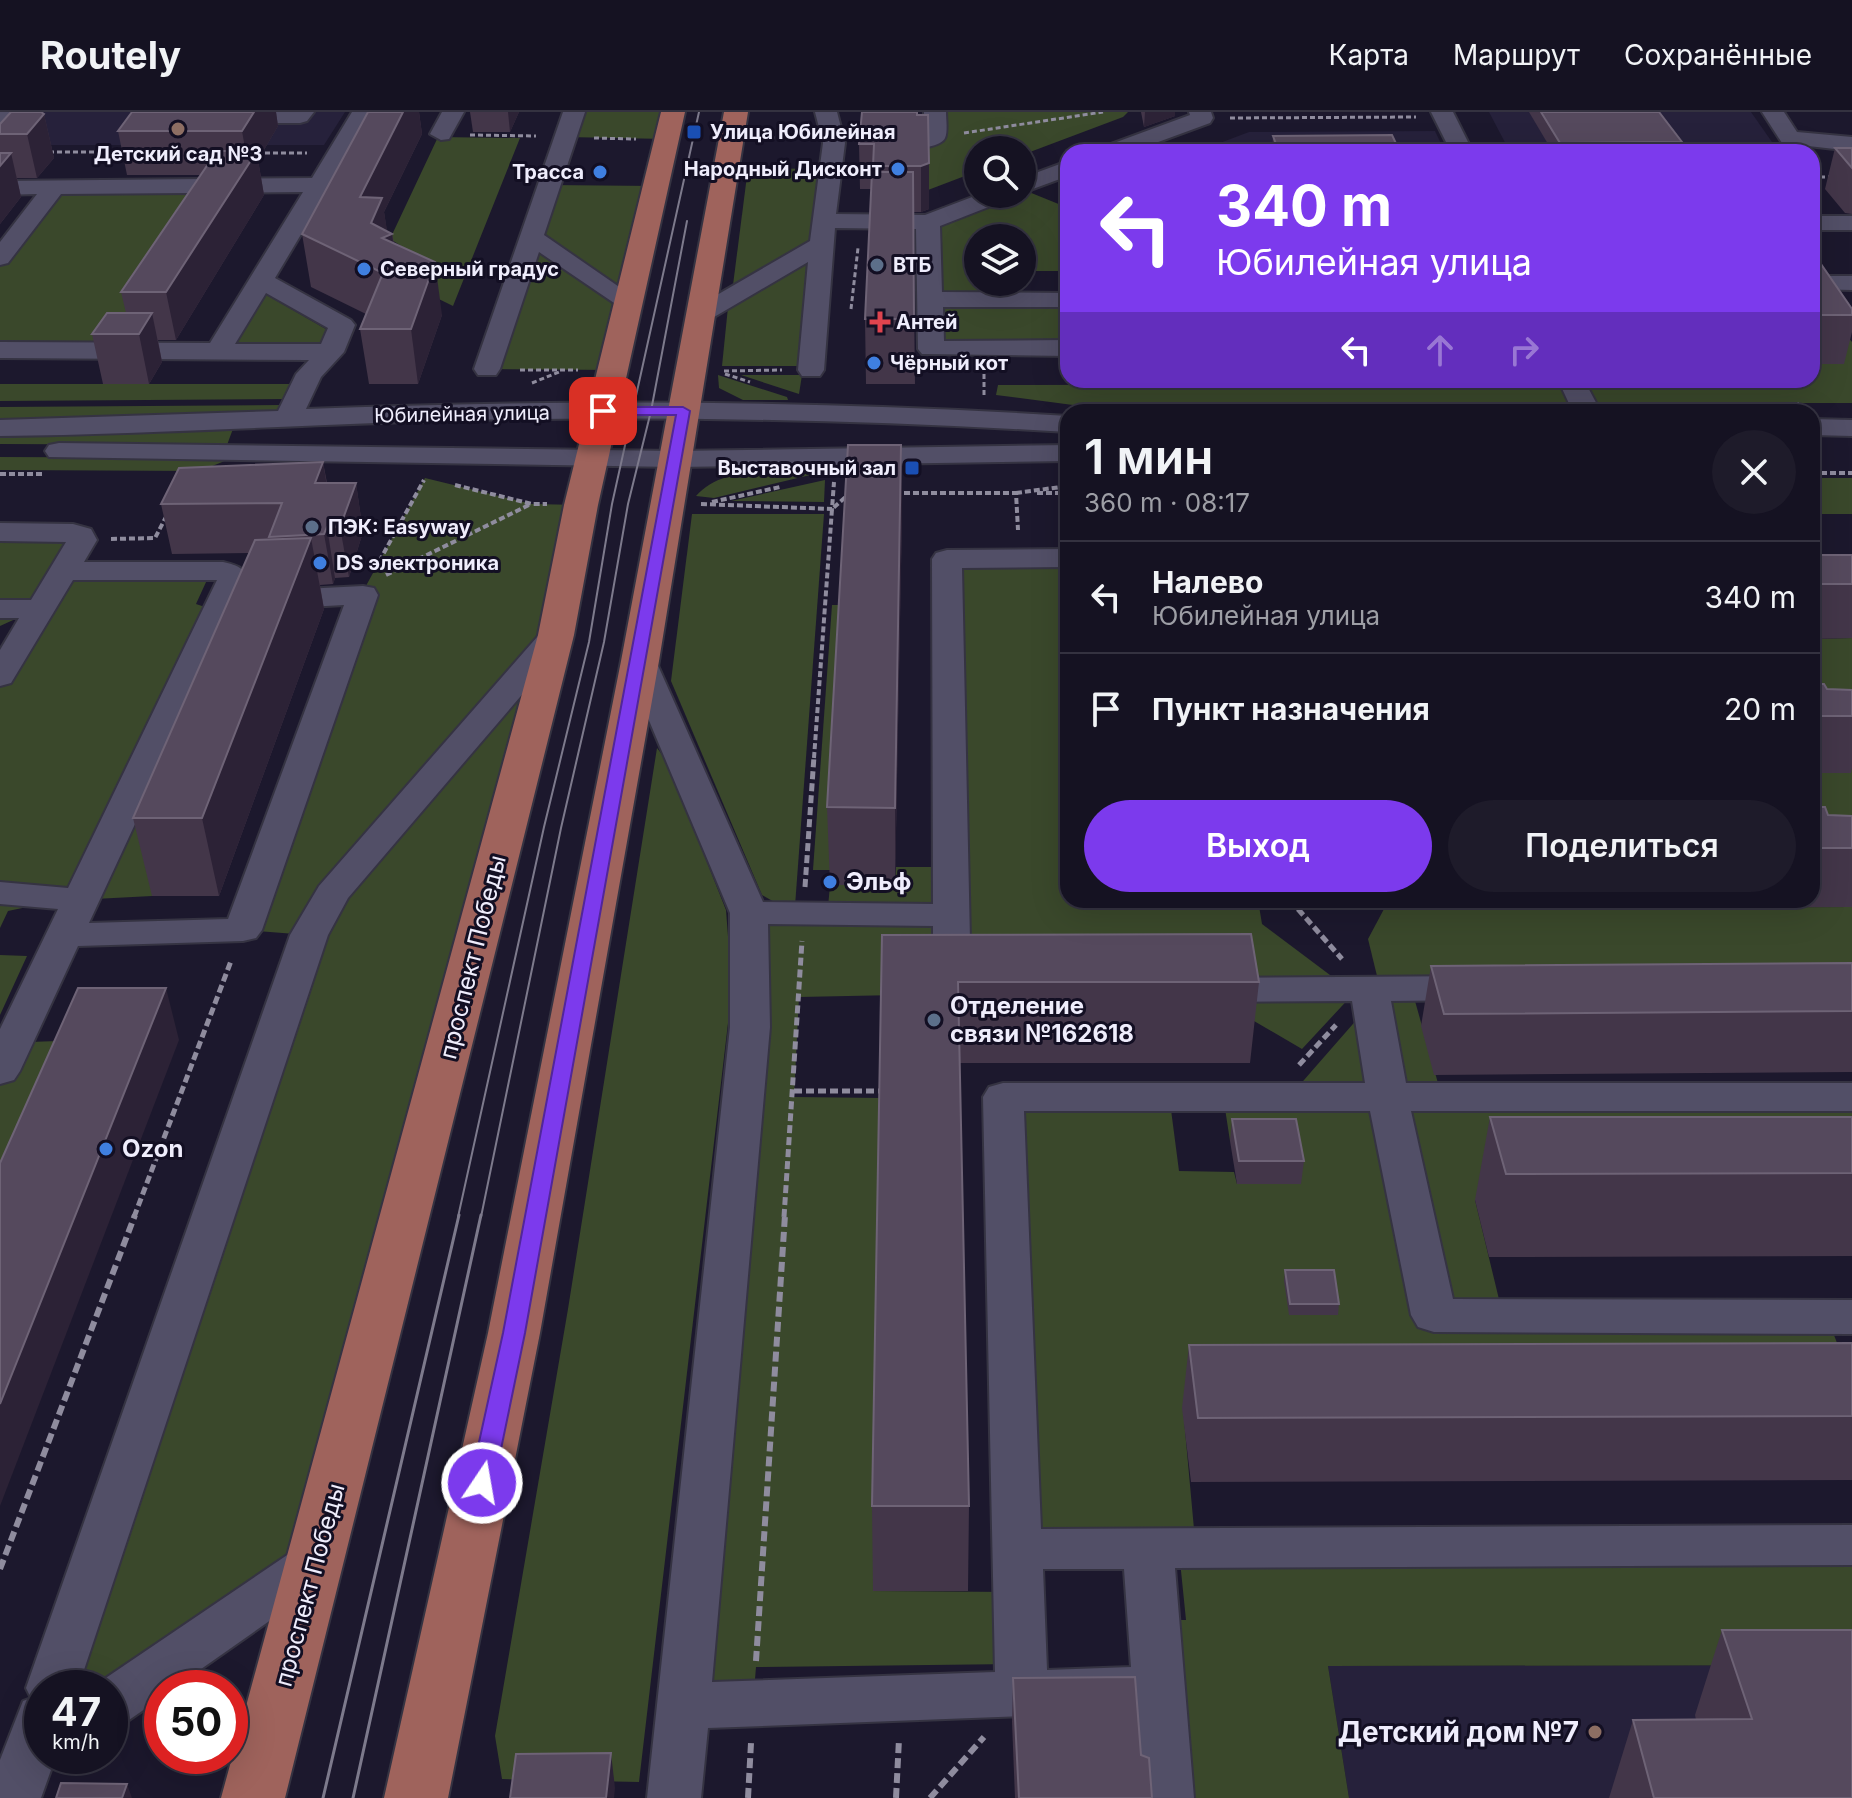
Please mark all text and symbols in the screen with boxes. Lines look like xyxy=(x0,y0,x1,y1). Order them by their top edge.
text: Routely xyxy=(40,32,181,78)
text: Карта xyxy=(1329,38,1409,72)
text: Маршрут xyxy=(1453,38,1580,72)
text: Сохранённые xyxy=(1624,38,1812,72)
marker: Детский сад №3 xyxy=(169,120,187,138)
place label: Улица Юбилейная xyxy=(710,120,895,144)
marker: Улица Юбилейная xyxy=(685,123,703,141)
map controls xyxy=(964,136,1036,296)
button: search xyxy=(964,136,1036,208)
place label: Детский сад №3 xyxy=(94,142,262,166)
place label: Народный Дисконт xyxy=(684,157,882,181)
place label: Трасса xyxy=(512,160,584,184)
marker: Народный Дисконт xyxy=(889,160,907,178)
marker: Трасса xyxy=(591,163,609,181)
text: 340 m xyxy=(1216,172,1392,240)
icon: left xyxy=(1084,176,1188,280)
button: layers xyxy=(964,224,1036,296)
text: Юбилейная улица xyxy=(1216,240,1532,284)
place label: ВТБ xyxy=(893,253,931,277)
marker: ВТБ xyxy=(868,256,886,274)
place label: Северный градус xyxy=(380,257,559,281)
marker: Северный градус xyxy=(355,260,373,278)
place label: Антей xyxy=(896,310,957,334)
marker: Антей xyxy=(871,313,889,331)
icon: left xyxy=(1334,328,1378,372)
icon: ahead xyxy=(1418,328,1462,372)
icon: right xyxy=(1502,328,1546,372)
place label: Чёрный кот xyxy=(890,351,1008,375)
marker: Чёрный кот xyxy=(865,354,883,372)
pin xyxy=(569,377,637,445)
icon: arrive xyxy=(581,389,625,433)
street label: Юбилейная улица xyxy=(374,400,550,428)
text: 1 мин xyxy=(1084,427,1213,486)
button: close xyxy=(1712,430,1796,514)
place label: Выставочный зал xyxy=(717,456,896,480)
marker: Выставочный зал xyxy=(903,459,921,477)
text: 360 m · 08:17 xyxy=(1084,487,1250,518)
place label: ПЭК: Easyway xyxy=(328,515,471,539)
marker: ПЭК: Easyway xyxy=(303,518,321,536)
place label: DS электроника xyxy=(336,551,499,575)
marker: DS электроника xyxy=(311,554,329,572)
text: Налево xyxy=(1152,564,1264,600)
icon: left xyxy=(1084,575,1128,619)
text: 340 m xyxy=(1704,579,1796,615)
text: Юбилейная улица xyxy=(1152,600,1380,631)
icon: arrive xyxy=(1084,687,1128,731)
text: Пункт назначения xyxy=(1152,691,1430,727)
text: 20 m xyxy=(1724,691,1796,727)
button: Выход xyxy=(1084,800,1432,892)
button: Поделиться xyxy=(1448,800,1796,892)
street label: проспект Победы xyxy=(433,852,512,1062)
place label: Эльф xyxy=(846,867,911,896)
marker: Эльф xyxy=(821,873,839,891)
place label: Отделение связи №162618 xyxy=(950,991,1134,1048)
marker: Отделение связи №162618 xyxy=(925,1011,943,1029)
place label: Ozon xyxy=(122,1134,183,1163)
marker: Ozon xyxy=(97,1140,115,1158)
position arrow xyxy=(440,1441,524,1525)
street label: проспект Победы xyxy=(268,1480,351,1690)
speed limit sign: 50 xyxy=(144,1670,248,1774)
text: 47 xyxy=(51,1687,101,1736)
place label: Детский дом №7 xyxy=(1338,1715,1579,1749)
marker: Детский дом №7 xyxy=(1586,1723,1604,1741)
text: km/h xyxy=(52,1730,100,1754)

